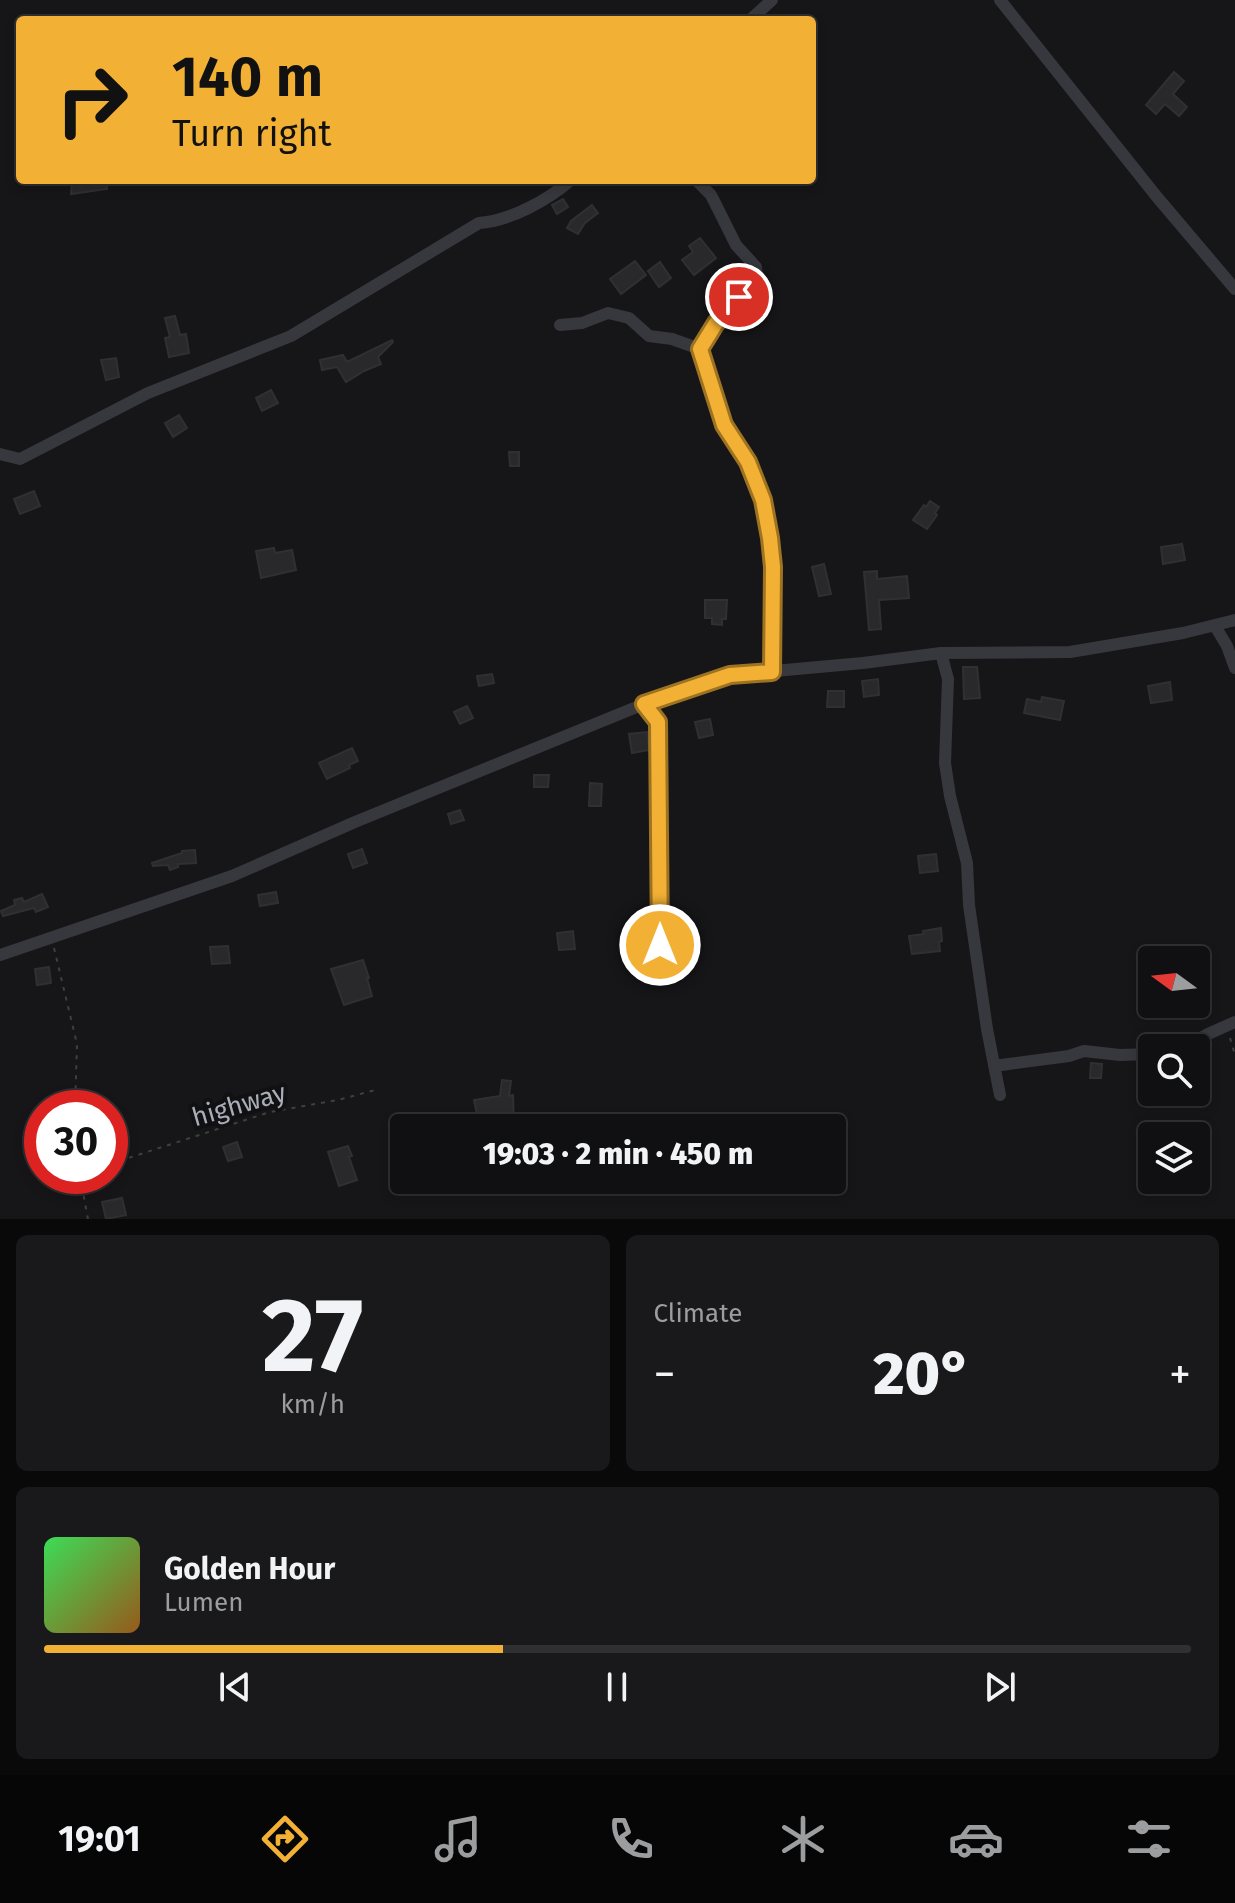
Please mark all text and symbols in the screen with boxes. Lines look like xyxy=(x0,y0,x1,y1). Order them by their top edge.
text: 140 m xyxy=(172,44,323,111)
icon: right xyxy=(40,48,144,152)
text: Turn right xyxy=(172,112,332,156)
pin xyxy=(705,263,773,331)
icon: arrive xyxy=(717,275,761,319)
position arrow xyxy=(618,903,702,987)
north arrow xyxy=(1138,946,1210,1018)
map controls xyxy=(1138,946,1210,1194)
button: search xyxy=(1138,1034,1210,1106)
street label: highway xyxy=(188,1077,290,1133)
speed limit sign: 30 xyxy=(24,1090,128,1194)
button: layers xyxy=(1138,1122,1210,1194)
text: 19:03 · 2 min · 450 m xyxy=(483,1136,753,1172)
text: 27 xyxy=(262,1274,363,1399)
text: Climate xyxy=(654,1298,742,1329)
text: 20° xyxy=(873,1338,971,1410)
text: − xyxy=(654,1348,676,1401)
text: + xyxy=(1169,1348,1191,1401)
text: km/h xyxy=(281,1389,345,1420)
text: Golden Hour xyxy=(164,1551,335,1587)
text: Lumen xyxy=(164,1587,243,1618)
icon: previous xyxy=(213,1665,257,1709)
icon: pause xyxy=(595,1665,639,1709)
icon: next xyxy=(978,1665,1022,1709)
icon: directions xyxy=(257,1811,313,1867)
icon: music xyxy=(430,1811,486,1867)
icon: phone xyxy=(603,1811,659,1867)
icon: climate xyxy=(775,1811,831,1867)
icon: car xyxy=(948,1811,1004,1867)
icon: filters xyxy=(1121,1811,1177,1867)
text: 19:01 xyxy=(58,1817,141,1861)

